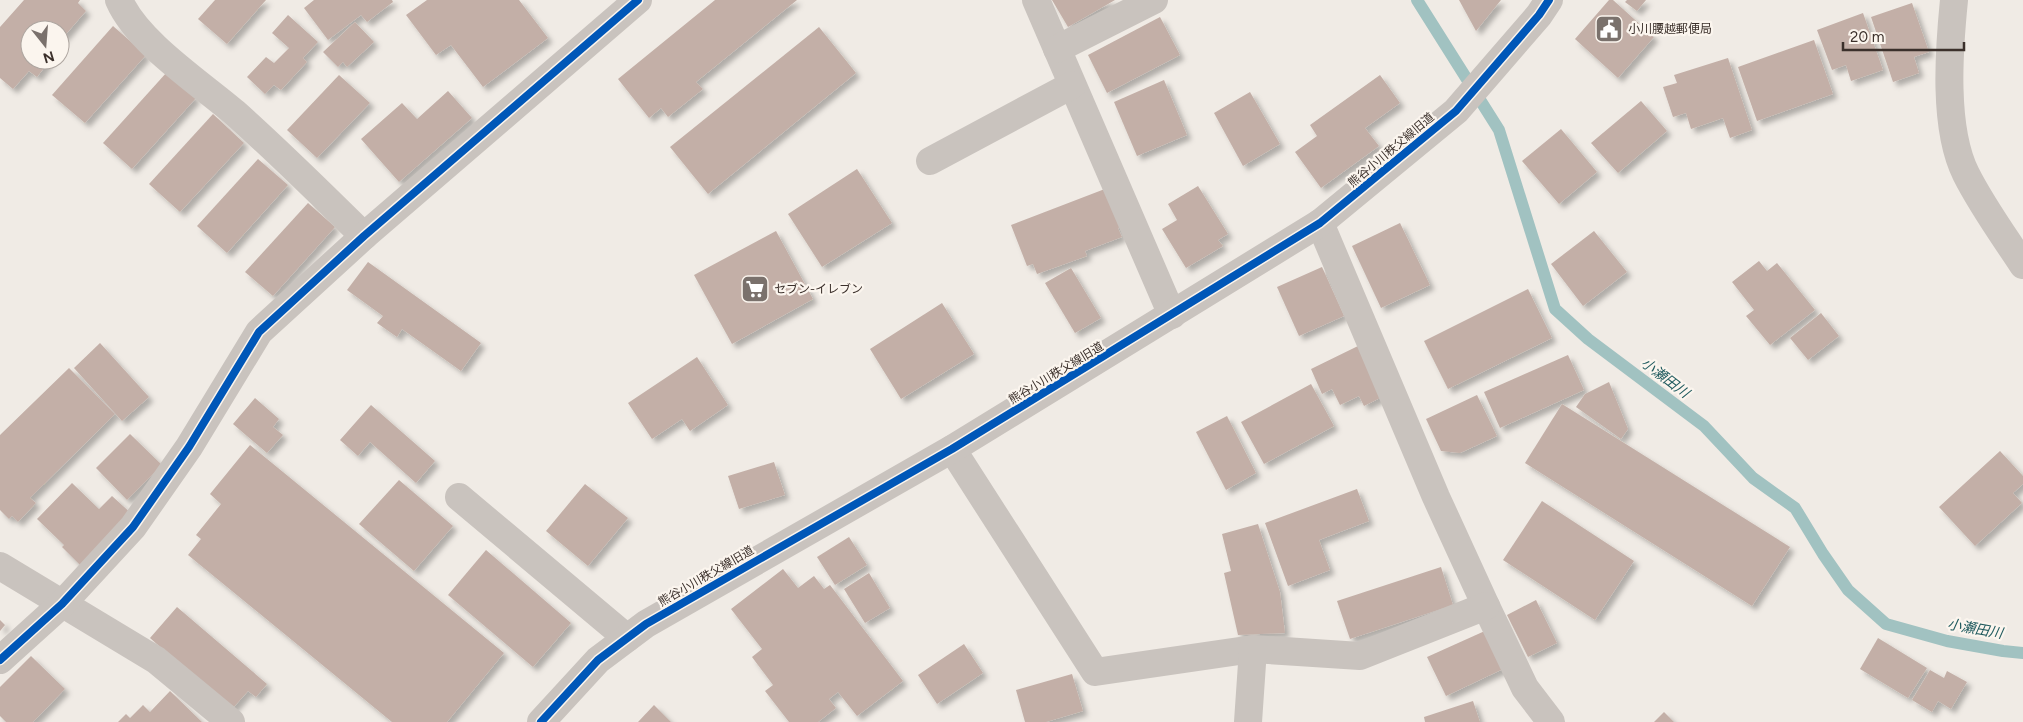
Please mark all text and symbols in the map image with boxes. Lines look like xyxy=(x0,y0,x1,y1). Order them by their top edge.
public building icon: 小川腰越郵便局 xyxy=(1594,14,1624,44)
north arrow xyxy=(20,20,70,70)
scale bar xyxy=(1843,20,1964,52)
place label: 小川腰越郵便局 xyxy=(1628,22,1712,36)
text: 20 m xyxy=(1850,28,1884,46)
text: N xyxy=(41,47,56,67)
street label: 熊谷小川秩父線旧道 xyxy=(1345,110,1437,190)
supermarket icon: セブン-イレブン xyxy=(740,274,770,304)
place label: セブン-イレブン xyxy=(774,282,863,296)
street label: 熊谷小川秩父線旧道 xyxy=(1006,339,1106,407)
water label: 小瀬田川 xyxy=(1638,354,1694,403)
street label: 熊谷小川秩父線旧道 xyxy=(656,543,756,609)
water label: 小瀬田川 xyxy=(1946,616,2006,643)

